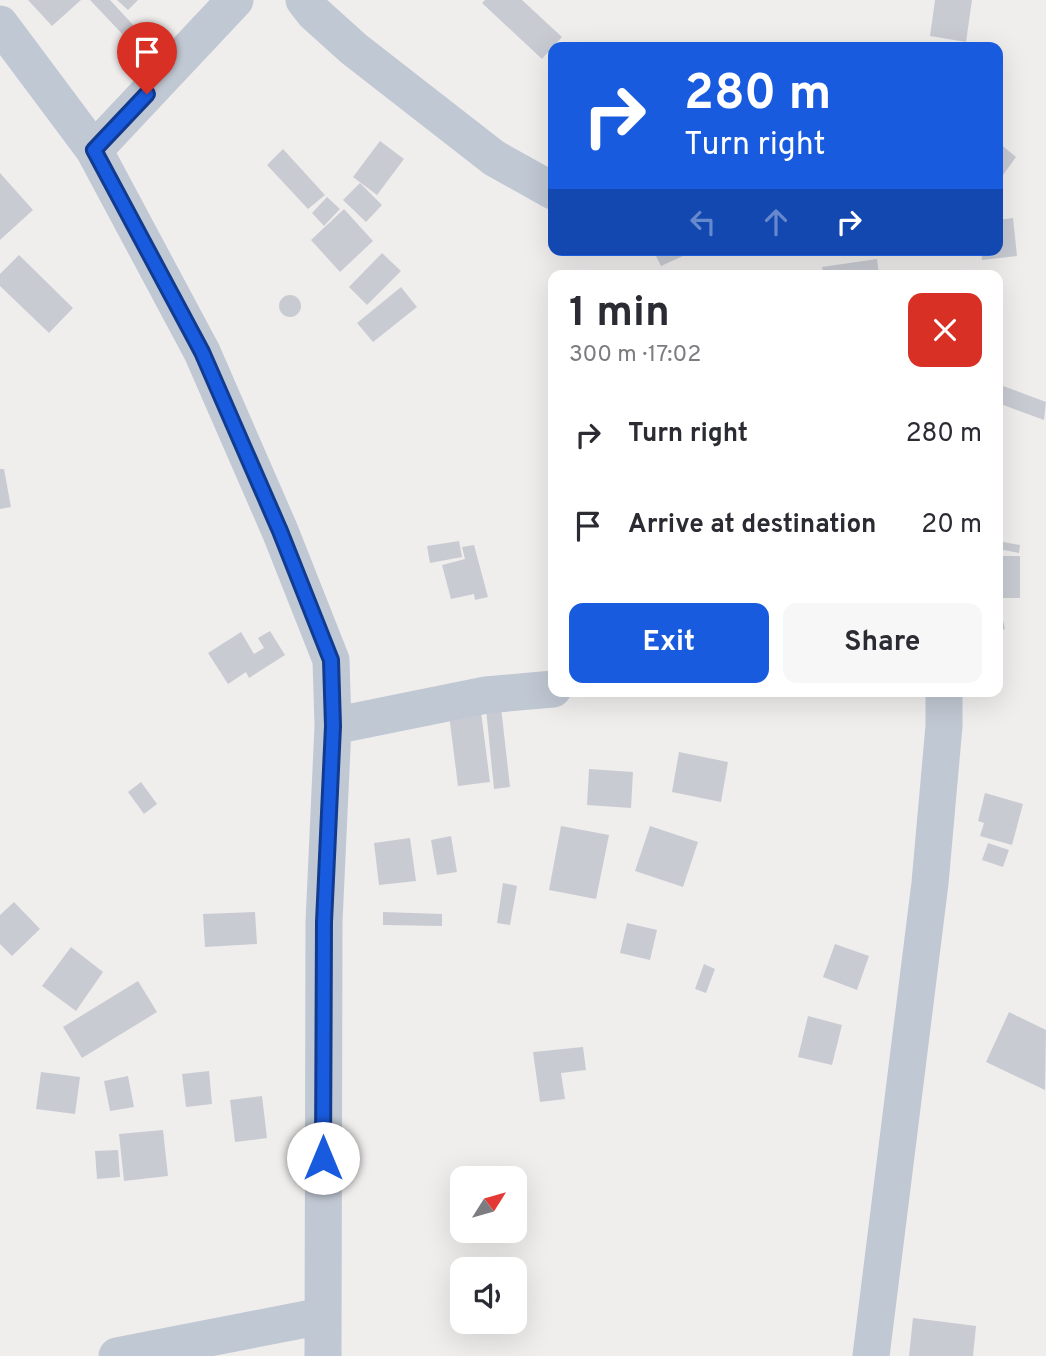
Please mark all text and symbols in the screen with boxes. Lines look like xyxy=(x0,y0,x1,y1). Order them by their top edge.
pin xyxy=(117,22,177,94)
icon: arrive xyxy=(128,33,166,71)
text: 280 m xyxy=(684,65,831,127)
icon: right xyxy=(569,70,660,161)
text: Turn right xyxy=(684,126,826,166)
icon: left xyxy=(684,203,722,241)
icon: ahead xyxy=(757,203,795,241)
icon: right xyxy=(830,203,868,241)
text: 1 min xyxy=(569,288,670,341)
button: close xyxy=(908,293,982,367)
text: 300 m · 17:02 xyxy=(569,341,701,370)
icon: right xyxy=(569,416,607,454)
text: Turn right xyxy=(628,418,748,451)
text: 280 m xyxy=(906,418,982,451)
icon: arrive xyxy=(569,507,607,545)
text: Arrive at destination xyxy=(628,509,876,542)
text: 20 m xyxy=(921,509,982,542)
button: Exit xyxy=(569,603,769,683)
button: Share xyxy=(783,603,982,683)
position arrow xyxy=(286,1121,360,1195)
north arrow xyxy=(450,1166,527,1242)
map controls xyxy=(450,1166,527,1334)
button: sound xyxy=(450,1257,527,1334)

